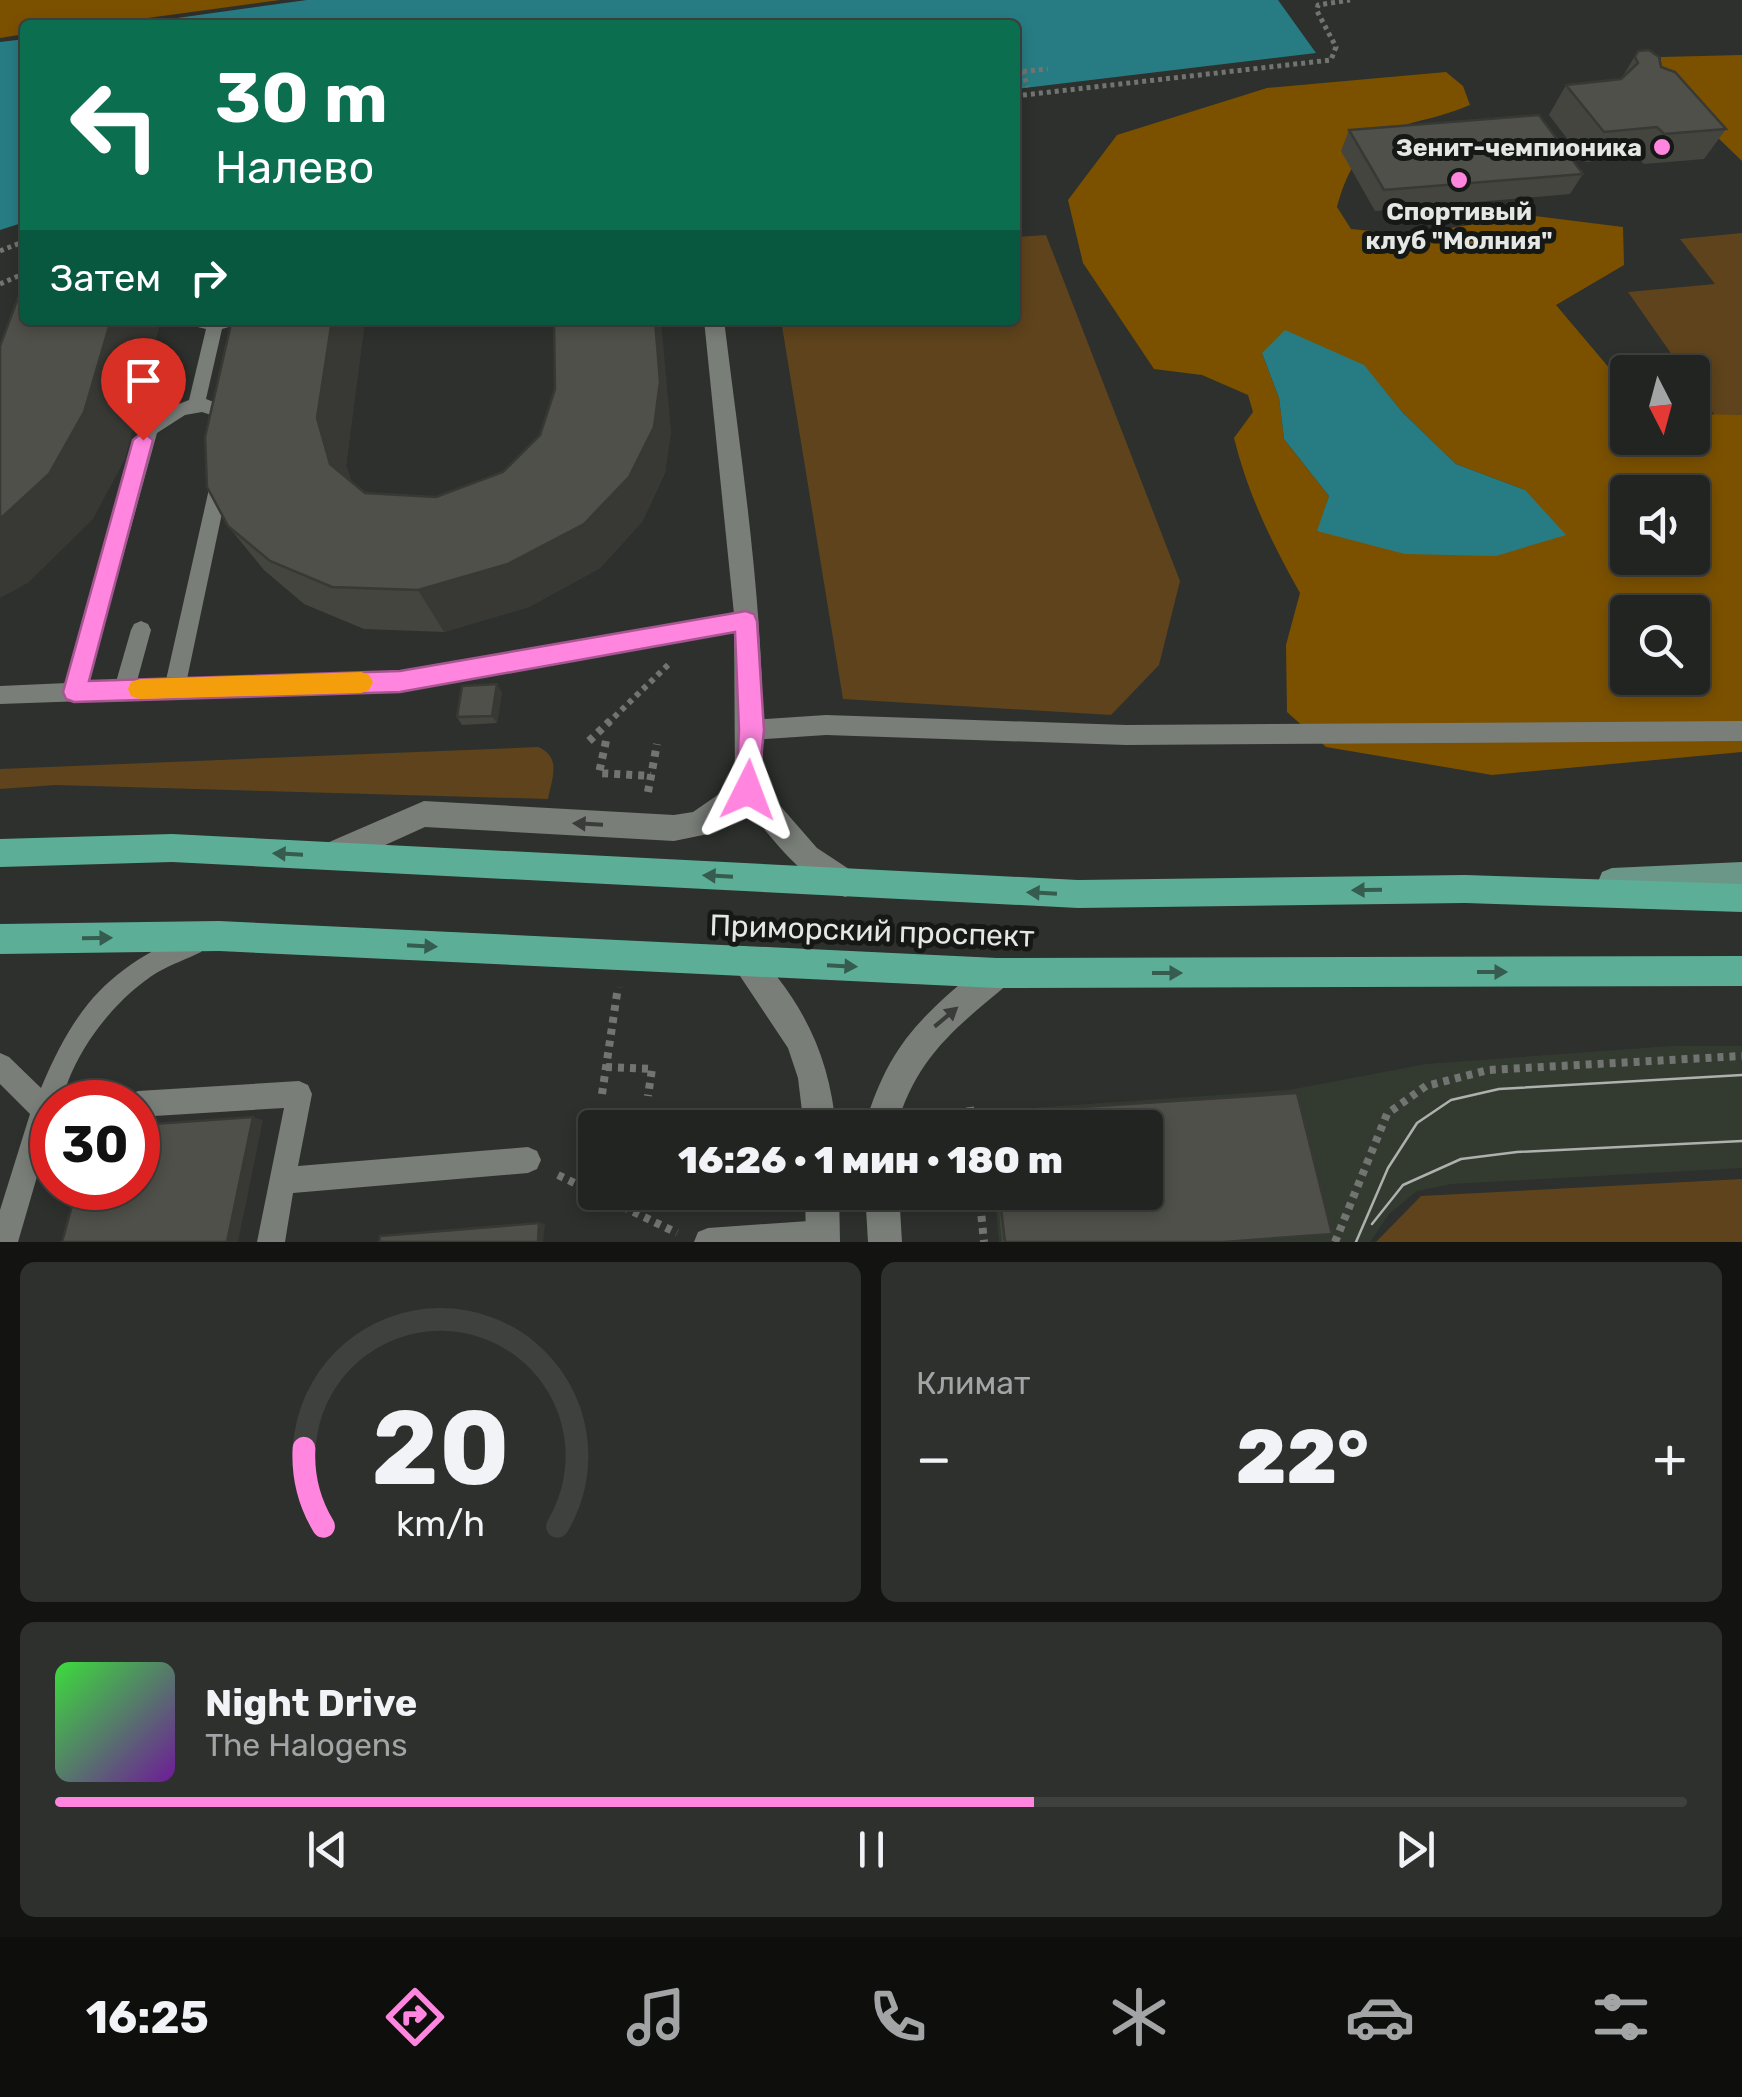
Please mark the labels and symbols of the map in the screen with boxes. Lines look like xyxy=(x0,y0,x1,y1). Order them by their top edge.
place label: Зенит-чемпионика xyxy=(1396,133,1642,162)
marker: Зенит-чемпионика xyxy=(1651,136,1673,158)
marker: Спортивый клуб "Молния" xyxy=(1448,169,1470,191)
place label: Спортивый клуб "Молния" xyxy=(1365,197,1553,255)
pin xyxy=(101,338,186,441)
north arrow xyxy=(1610,355,1710,455)
position arrow xyxy=(696,738,800,842)
one-way arrow xyxy=(572,816,604,832)
one-way arrow xyxy=(272,846,304,862)
one-way arrow xyxy=(701,868,733,884)
one-way arrow xyxy=(1351,883,1383,899)
one-way arrow xyxy=(1026,884,1058,900)
street label: Приморский проспект xyxy=(709,907,1035,955)
one-way arrow xyxy=(82,930,114,946)
one-way arrow xyxy=(407,938,439,954)
one-way arrow xyxy=(827,958,859,974)
one-way arrow xyxy=(1477,964,1509,980)
one-way arrow xyxy=(1152,965,1184,981)
one-way arrow xyxy=(933,1007,958,1028)
speed limit sign: 30 xyxy=(30,1080,160,1210)

